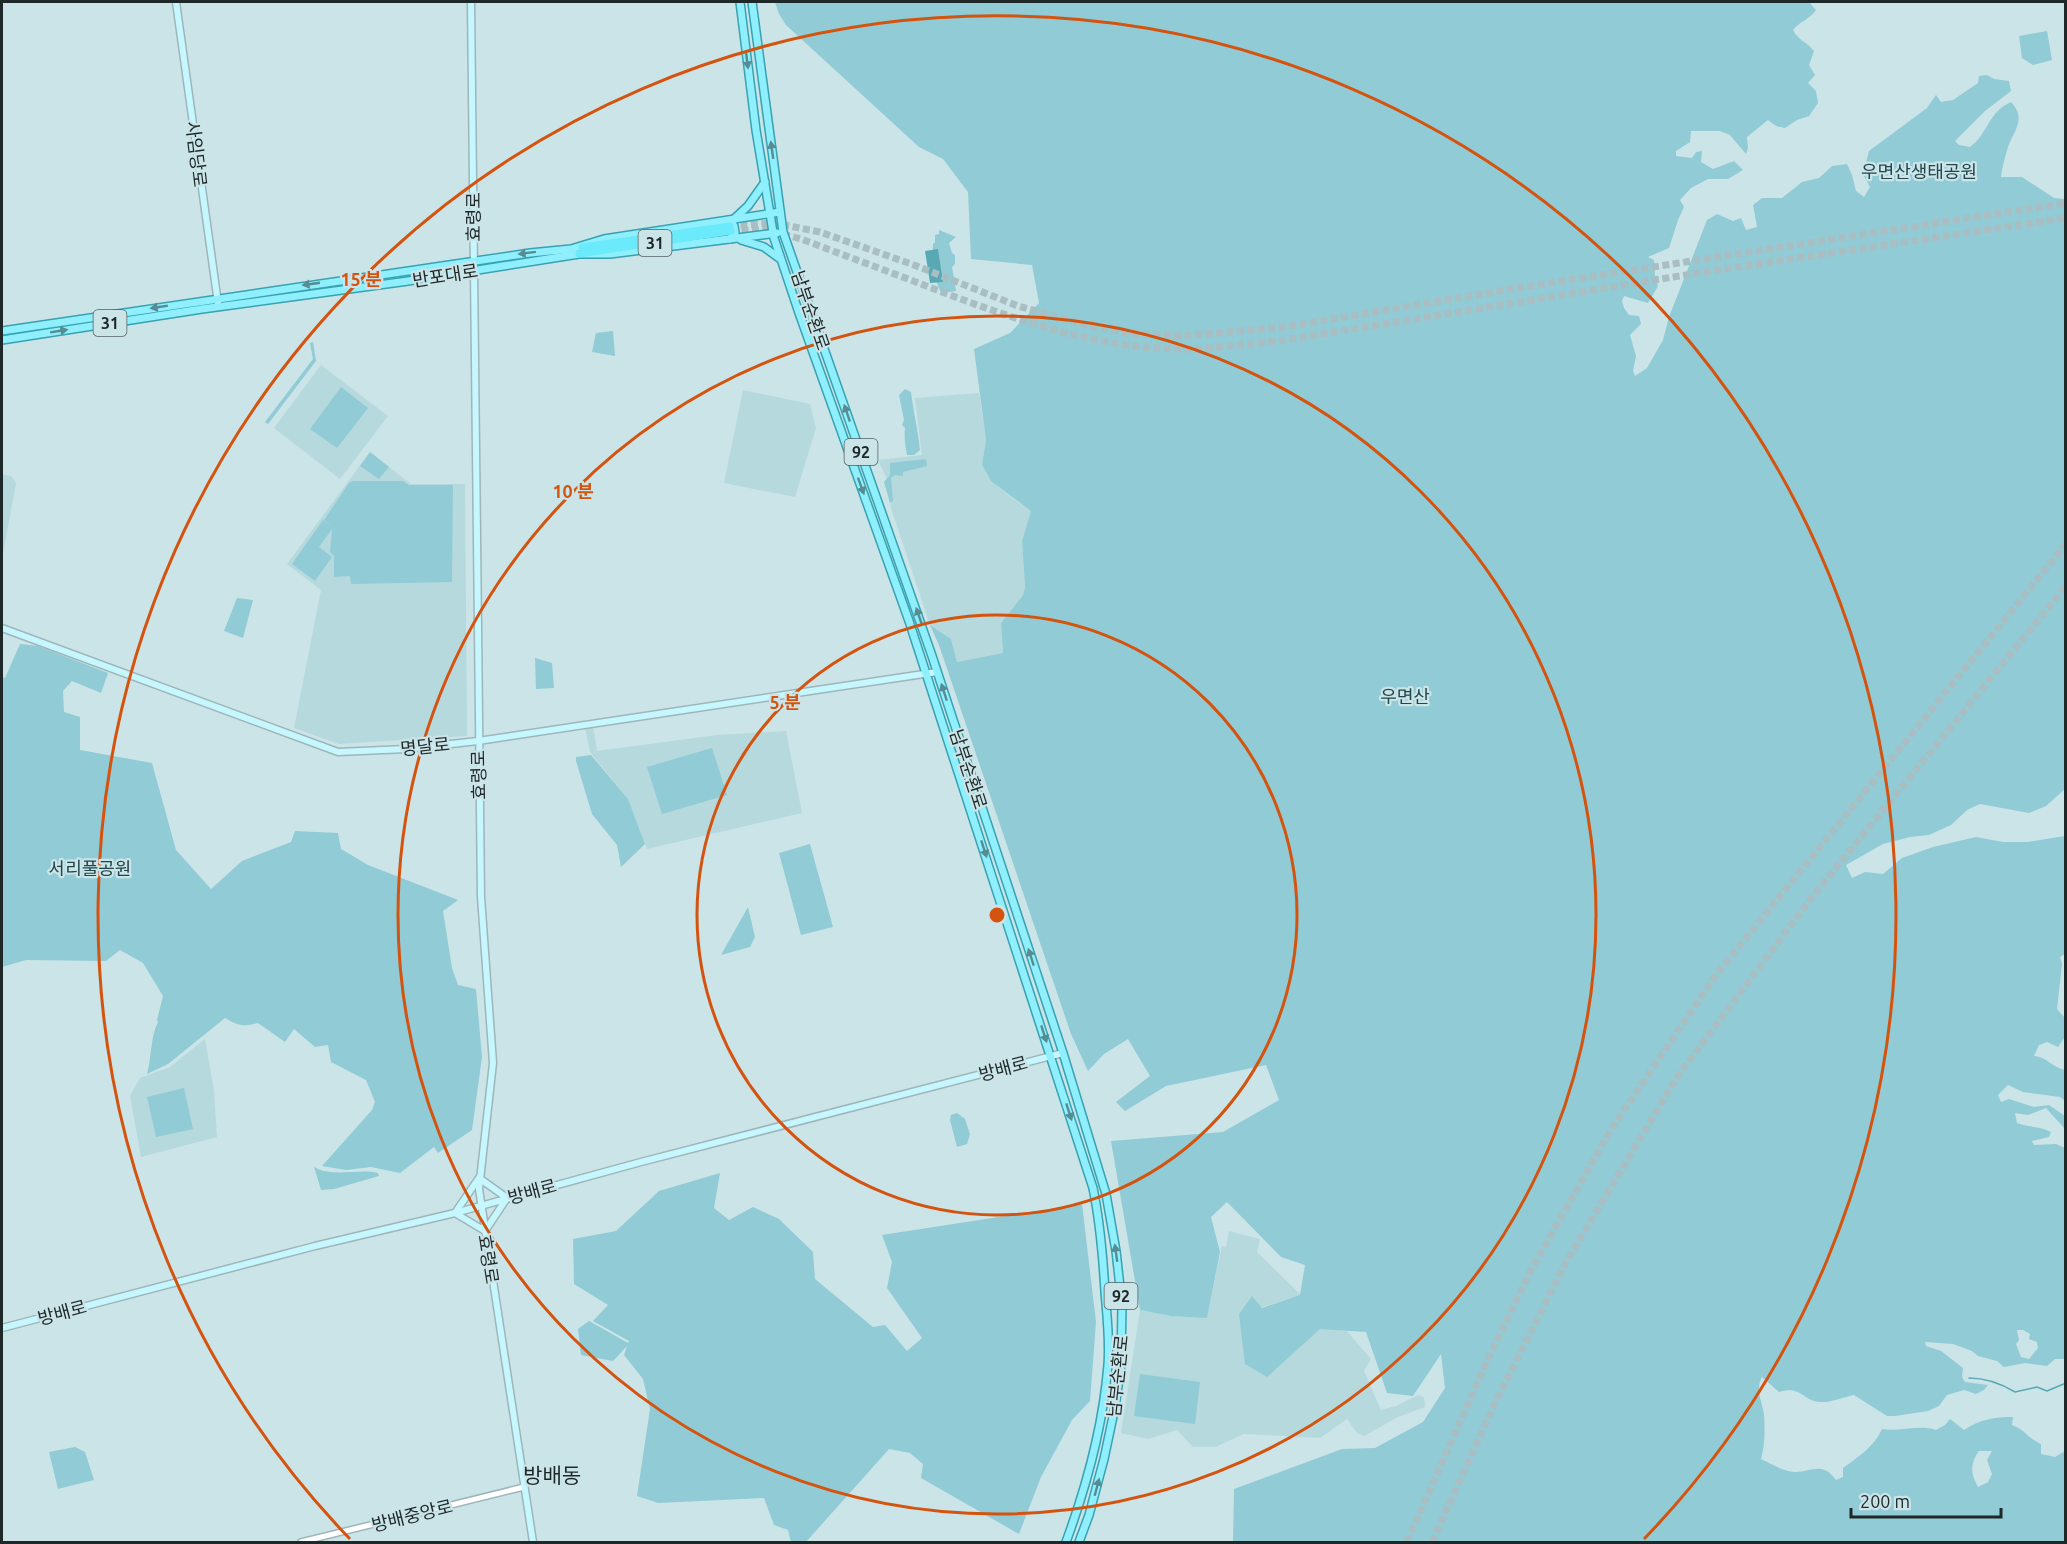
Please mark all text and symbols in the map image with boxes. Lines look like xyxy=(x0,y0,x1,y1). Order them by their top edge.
one-way arrow xyxy=(743,50,752,69)
street label: 사임당로 xyxy=(183,120,211,188)
one-way arrow xyxy=(767,140,776,159)
park label: 우면산생태공원 xyxy=(1861,161,1977,181)
street label: 효령로 xyxy=(463,192,483,242)
road number: 31 xyxy=(638,230,672,256)
one-way arrow xyxy=(518,249,537,258)
street label: 반포대로 xyxy=(411,260,479,290)
street label: 남부순환로 xyxy=(788,268,834,352)
text: 15 분 xyxy=(340,269,382,289)
one-way arrow xyxy=(302,280,321,289)
one-way arrow xyxy=(149,302,168,311)
road number: 31 xyxy=(94,310,126,336)
one-way arrow xyxy=(50,327,69,336)
one-way arrow xyxy=(842,404,852,422)
road number: 92 xyxy=(844,439,878,465)
one-way arrow xyxy=(857,477,866,495)
text: 10 분 xyxy=(552,481,594,501)
one-way arrow xyxy=(913,607,923,625)
one-way arrow xyxy=(939,683,948,701)
park label: 우면산 xyxy=(1380,686,1430,706)
text: 5 분 xyxy=(770,692,801,712)
street label: 남부순환로 xyxy=(947,727,991,811)
street label: 명달로 xyxy=(399,733,451,759)
street label: 효령로 xyxy=(468,750,488,800)
one-way arrow xyxy=(980,840,989,858)
park label: 서리풀공원 xyxy=(49,858,131,878)
centre of rings xyxy=(987,905,1007,925)
one-way arrow xyxy=(1026,948,1036,966)
one-way arrow xyxy=(1040,1025,1049,1043)
street label: 방배로 xyxy=(976,1052,1030,1084)
one-way arrow xyxy=(1064,1103,1074,1121)
street label: 방배로 xyxy=(505,1175,559,1207)
street label: 효령로 xyxy=(475,1233,503,1285)
one-way arrow xyxy=(1112,1243,1121,1262)
road number: 92 xyxy=(1104,1283,1138,1309)
street label: 방배로 xyxy=(35,1296,89,1328)
street label: 남부순환로 xyxy=(1103,1334,1131,1418)
district label: 방배동 xyxy=(523,1463,581,1487)
one-way arrow xyxy=(1092,1478,1102,1496)
scale bar xyxy=(1851,1481,2001,1519)
text: 200 m xyxy=(1860,1491,1910,1511)
street label: 방배중앙로 xyxy=(369,1495,455,1535)

